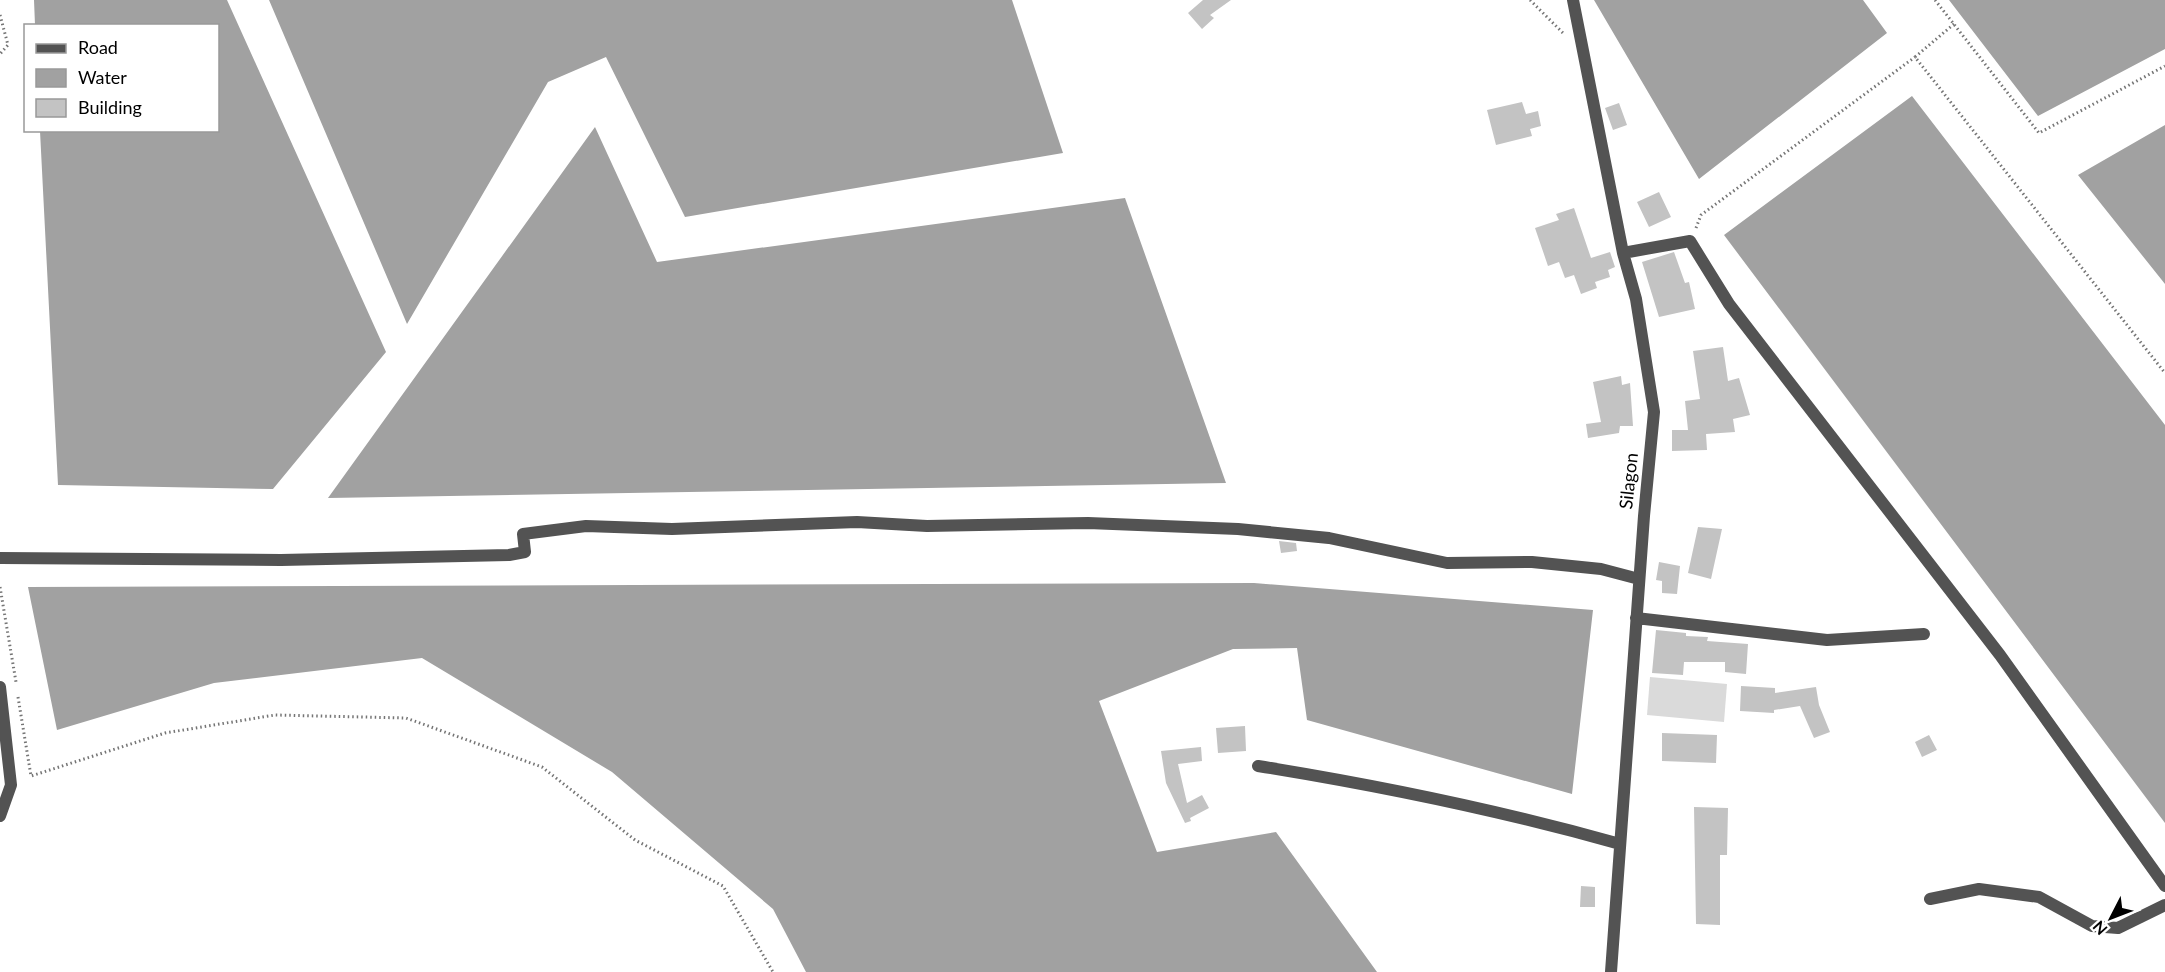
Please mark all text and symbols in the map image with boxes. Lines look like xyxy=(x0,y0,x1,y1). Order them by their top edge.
legend xyxy=(24,24,219,132)
text: Road xyxy=(78,36,118,58)
text: Water xyxy=(78,66,127,88)
text: Building xyxy=(78,96,142,118)
street label: Silagon xyxy=(1614,452,1642,510)
north arrow xyxy=(2081,888,2141,948)
text: N xyxy=(2088,917,2111,939)

